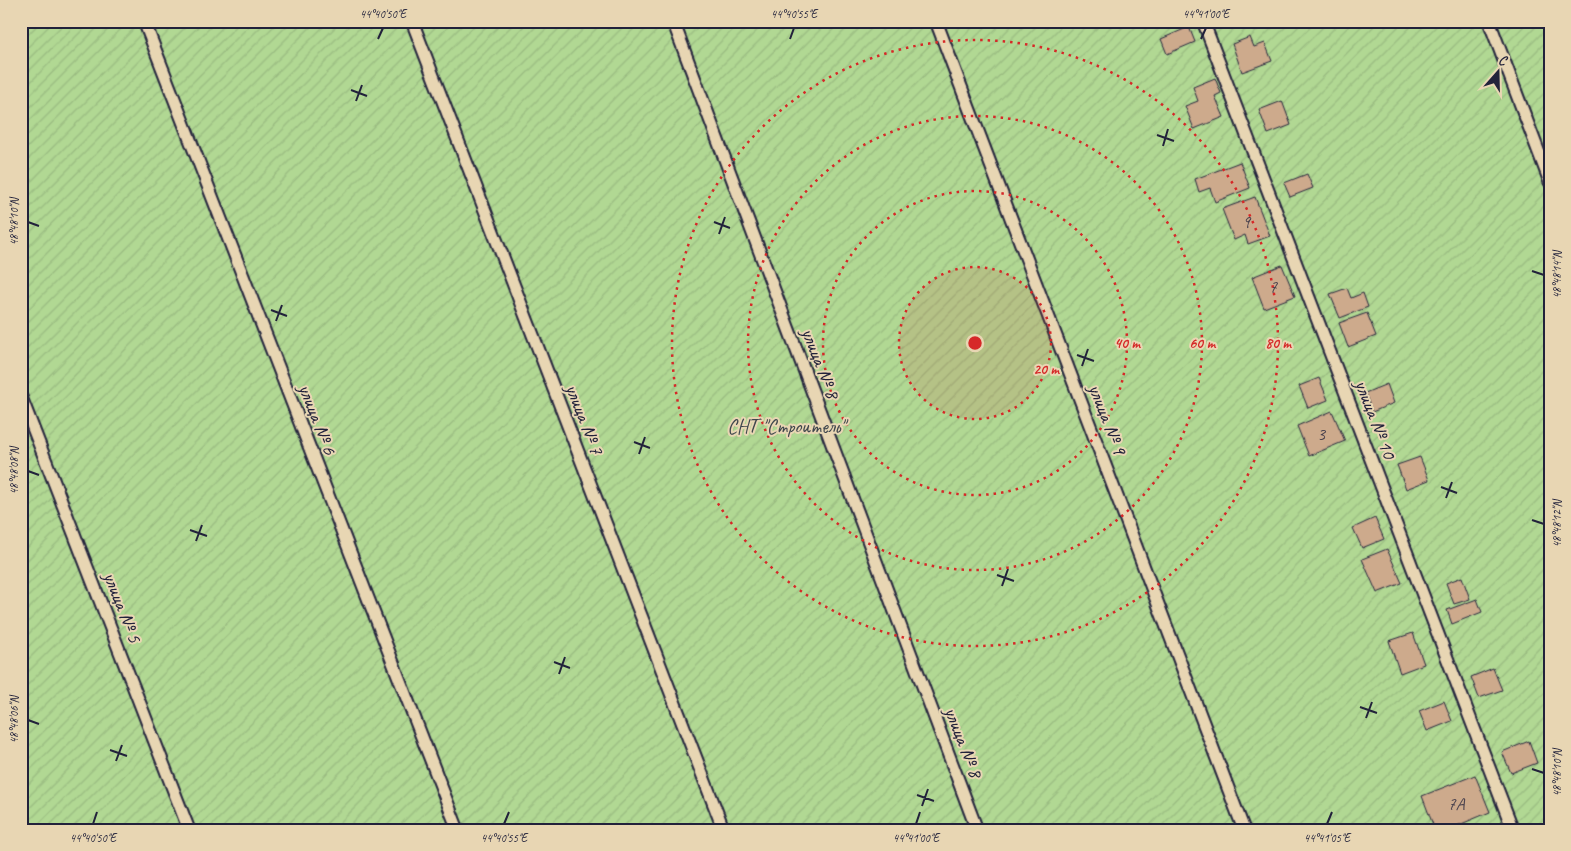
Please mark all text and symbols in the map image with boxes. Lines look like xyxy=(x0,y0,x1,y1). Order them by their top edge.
text: 44°40'50"E xyxy=(360,6,408,22)
text: 44°40'55"E xyxy=(771,6,819,22)
text: 44°41'00"E xyxy=(1183,6,1231,22)
north arrow xyxy=(1474,48,1524,98)
text: С xyxy=(1496,51,1510,70)
text: 48°48'10"N xyxy=(6,197,22,246)
house number: 9 xyxy=(1242,211,1252,233)
text: 48°48'14"N xyxy=(1549,250,1565,299)
house number: 7 xyxy=(1269,276,1278,298)
street label: улица № 8 xyxy=(795,323,846,404)
centre of rings xyxy=(966,334,984,352)
text: 40 m xyxy=(1114,334,1141,353)
text: 60 m xyxy=(1189,334,1216,353)
text: 80 m xyxy=(1265,334,1292,353)
text: 20 m xyxy=(1033,360,1060,379)
street label: улица № 10 xyxy=(1349,375,1403,464)
street label: улица № 6 xyxy=(292,379,343,459)
street label: улица № 7 xyxy=(559,379,610,459)
street label: улица № 9 xyxy=(1082,379,1133,460)
park label: СНТ "Строитель" xyxy=(727,414,849,439)
house number: 3 xyxy=(1317,423,1327,445)
text: 48°48'08"N xyxy=(6,446,22,495)
text: 48°48'12"N xyxy=(1549,499,1565,548)
street label: улица № 5 xyxy=(97,567,148,647)
text: 48°48'06"N xyxy=(6,695,22,744)
street label: улица № 8 xyxy=(938,702,989,783)
text: 48°48'10"N xyxy=(1549,748,1565,797)
house number: 7А xyxy=(1447,793,1466,815)
text: 44°40'50"E xyxy=(70,830,118,846)
text: 44°40'55"E xyxy=(481,830,529,846)
text: 44°41'00"E xyxy=(893,830,941,846)
text: 44°41'05"E xyxy=(1304,830,1352,846)

